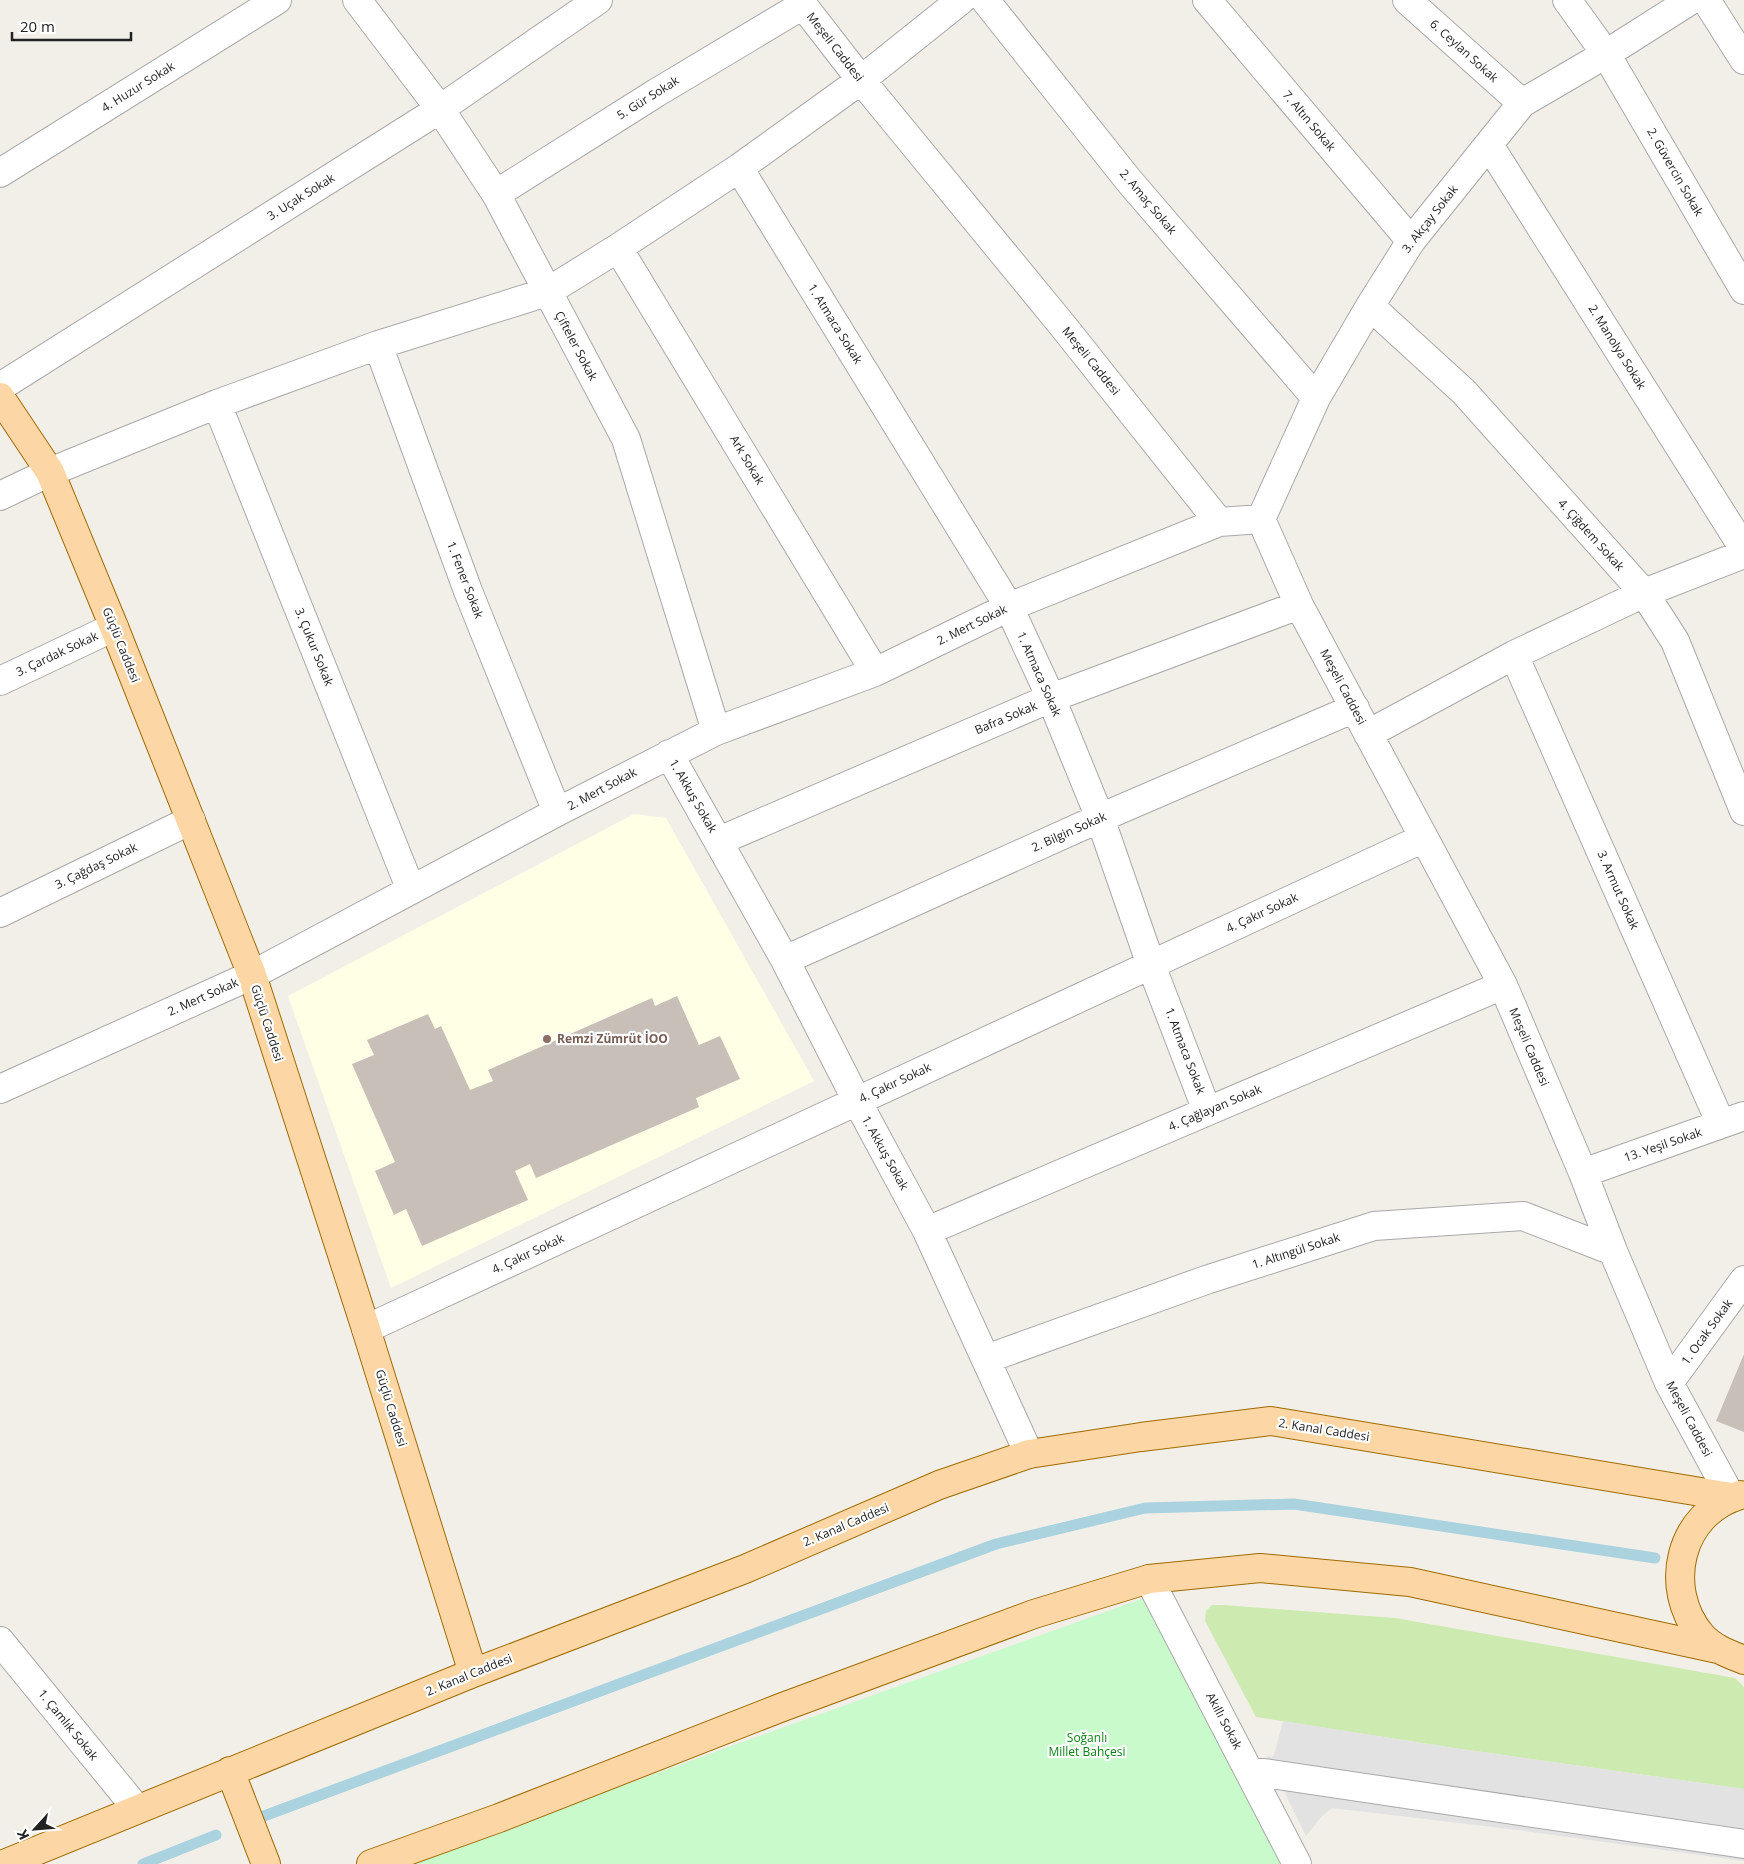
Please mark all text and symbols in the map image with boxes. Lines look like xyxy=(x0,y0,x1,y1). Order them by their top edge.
street label: Meşeli Caddesi xyxy=(803,9,868,85)
scale bar xyxy=(12,10,131,42)
street label: 6. Ceylan Sokak xyxy=(1426,15,1503,86)
text: 20 m xyxy=(20,16,55,36)
street label: 4. Huzur Sokak xyxy=(98,57,178,116)
street label: 5. Gür Sokak xyxy=(613,71,683,123)
street label: 7. Altın Sokak xyxy=(1279,87,1340,155)
street label: 2. Güvercin Sokak xyxy=(1643,125,1708,220)
street label: 2. Amaç Sokak xyxy=(1116,165,1181,238)
street label: 3. Uçak Sokak xyxy=(264,169,338,224)
street label: 3. Akçay Sokak xyxy=(1398,181,1462,256)
street label: 1. Atmaca Sokak xyxy=(804,280,867,368)
street label: 2. Manolya Sokak xyxy=(1584,301,1651,393)
street label: Çifteler Sokak xyxy=(551,308,602,384)
street label: Meşeli Caddesi xyxy=(1058,323,1124,399)
street label: Ark Sokak xyxy=(726,432,769,488)
street label: 4. Çiğdem Sokak xyxy=(1554,495,1629,575)
street label: 1. Fener Sokak xyxy=(443,539,488,621)
street label: 2. Mert Sokak xyxy=(934,600,1010,649)
street label: Güçlü Caddesi xyxy=(99,605,144,685)
street label: 3. Çukur Sokak xyxy=(291,605,338,689)
street label: 3. Çardak Sokak xyxy=(13,627,101,680)
street label: 1. Atmaca Sokak xyxy=(1013,629,1066,720)
street label: Meşeli Caddesi xyxy=(1316,646,1371,728)
street label: Bafra Sokak xyxy=(972,697,1040,738)
street label: 1. Akkuş Sokak xyxy=(665,756,722,836)
street label: 2. Mert Sokak xyxy=(564,763,640,814)
street label: 2. Bilgin Sokak xyxy=(1029,807,1109,856)
street label: 3. Çağdaş Sokak xyxy=(52,838,140,893)
street label: 3. Armut Sokak xyxy=(1593,848,1644,933)
street label: 4. Çakır Sokak xyxy=(1223,888,1301,937)
street label: 2. Mert Sokak xyxy=(165,973,242,1020)
street label: Güçlü Caddesi xyxy=(247,982,288,1063)
street label: 1. Atmaca Sokak xyxy=(1161,1005,1210,1097)
street label: Meşeli Caddesi xyxy=(1505,1005,1554,1089)
place label: Remzi Zümrüt İOO xyxy=(557,1030,668,1047)
marker: Remzi Zümrüt İOO xyxy=(541,1033,553,1045)
street label: 4. Çakır Sokak xyxy=(856,1058,934,1107)
street label: 4. Çağlayan Sokak xyxy=(1166,1080,1265,1135)
street label: 1. Akkuş Sokak xyxy=(858,1113,913,1194)
street label: 13. Yeşil Sokak xyxy=(1622,1123,1705,1166)
street label: 1. Altıngül Sokak xyxy=(1250,1228,1343,1273)
street label: 4. Çakır Sokak xyxy=(489,1229,567,1278)
street label: 1. Ocak Sokak xyxy=(1677,1295,1737,1368)
street label: Güçlü Caddesi xyxy=(372,1367,411,1448)
street label: Meşeli Caddesi xyxy=(1662,1378,1717,1460)
street label: 2. Kanal Caddesi xyxy=(1277,1414,1371,1445)
street label: 2. Kanal Caddesi xyxy=(800,1499,891,1550)
street label: 2. Kanal Caddesi xyxy=(423,1649,515,1700)
street label: 1. Çamlık Sokak xyxy=(34,1686,103,1764)
street label: Akıllı Sokak xyxy=(1202,1689,1247,1753)
park label: Soğanlı Millet Bahçesi xyxy=(1048,1729,1126,1760)
north arrow xyxy=(10,1804,60,1854)
text: K xyxy=(12,1826,33,1843)

